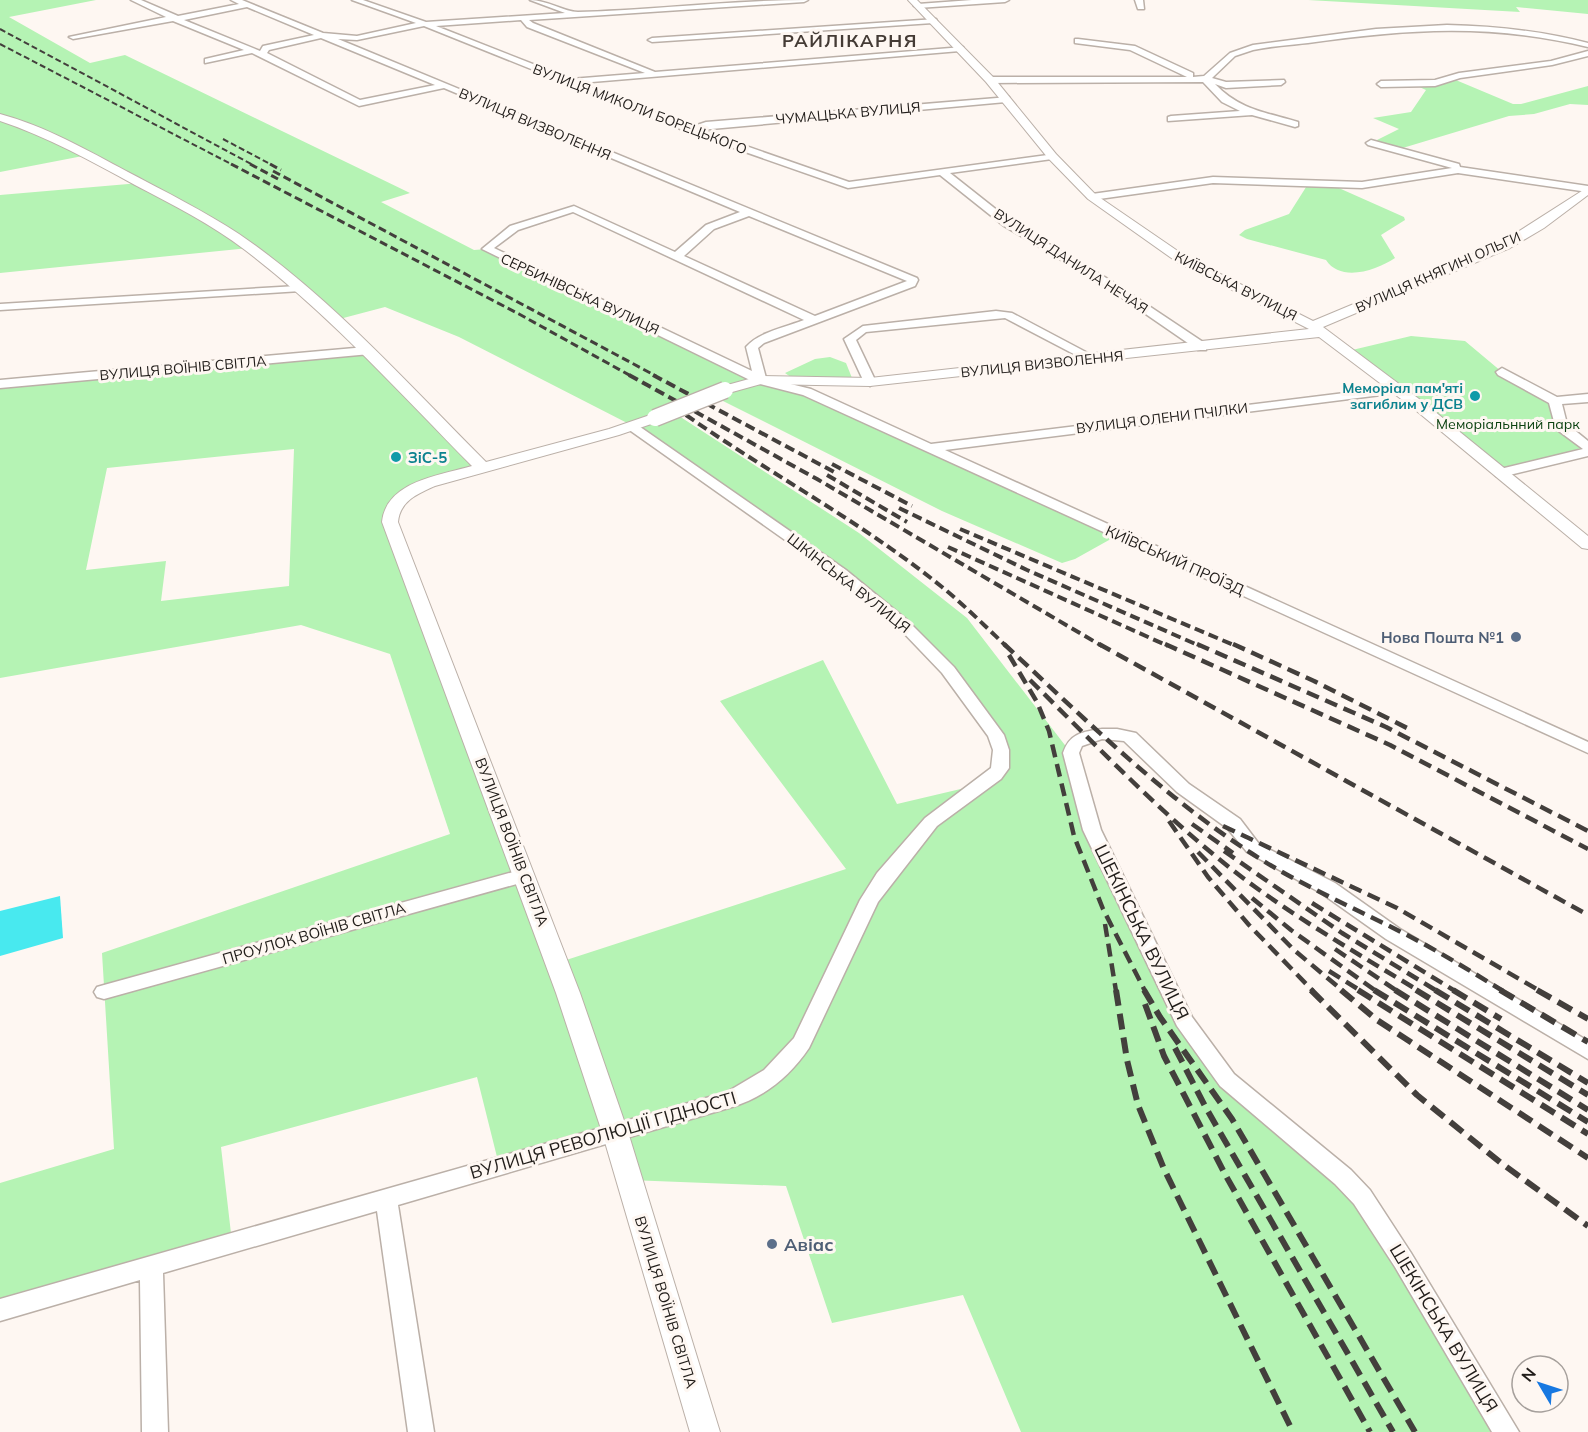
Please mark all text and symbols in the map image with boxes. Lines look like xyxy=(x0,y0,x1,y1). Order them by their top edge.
district label: РАЙЛІКАРНЯ xyxy=(782,29,918,52)
street label: ВУЛИЦЯ МИКОЛИ БОРЕЦЬКОГО xyxy=(530,60,750,158)
street label: ВУЛИЦЯ ВИЗВОЛЕННЯ xyxy=(456,84,614,164)
street label: ЧУМАЦЬКА ВУЛИЦЯ xyxy=(775,98,921,128)
street label: ВУЛИЦЯ ДАНИЛА НЕЧАЯ xyxy=(991,204,1151,318)
street label: ВУЛИЦЯ КНЯГИНІ ОЛЬГИ xyxy=(1353,227,1523,317)
street label: КИЇВСЬКА ВУЛИЦЯ xyxy=(1172,247,1300,325)
street label: СЕРБИНІВСЬКА ВУЛИЦЯ xyxy=(498,249,662,339)
street label: ВУЛИЦЯ ВИЗВОЛЕННЯ xyxy=(960,347,1124,381)
street label: ВУЛИЦЯ ВОЇНІВ СВІТЛА xyxy=(99,352,268,384)
place label: Меморіал пам'яті загиблим у ДСВ xyxy=(1342,379,1463,413)
marker: Меморіал пам'яті загиблим у ДСВ xyxy=(1468,389,1482,403)
street label: ВУЛИЦЯ ОЛЕНИ ПЧІЛКИ xyxy=(1075,399,1249,437)
park label: Меморіальнний парк xyxy=(1436,415,1580,433)
place label: ЗіС-5 xyxy=(408,448,447,467)
marker: ЗіС-5 xyxy=(389,450,403,464)
street label: КИЇВСЬКИЙ ПРОЇЗД xyxy=(1103,521,1247,599)
street label: ШКІНСЬКА ВУЛИЦЯ xyxy=(784,529,914,637)
place label: Нова Пошта №1 xyxy=(1381,628,1504,647)
marker: Нова Пошта №1 xyxy=(1509,630,1523,644)
street label: ВУЛИЦЯ ВОЇНІВ СВІТЛА xyxy=(471,755,553,929)
street label: ШЕКІНСЬКА ВУЛИЦЯ xyxy=(1090,841,1194,1023)
street label: ПРОУЛОК ВОЇНІВ СВІТЛА xyxy=(220,898,408,968)
street label: ВУЛИЦЯ РЕВОЛЮЦІЇ ГІДНОСТІ xyxy=(467,1086,739,1184)
street label: ВУЛИЦЯ ВОЇНІВ СВІТЛА xyxy=(631,1214,701,1390)
place label: Авіас xyxy=(784,1233,834,1256)
marker: Авіас xyxy=(765,1237,779,1251)
street label: ШЕКІНСЬКА ВУЛИЦЯ xyxy=(1385,1240,1503,1416)
north arrow xyxy=(1510,1354,1570,1414)
text: N xyxy=(1517,1364,1540,1386)

